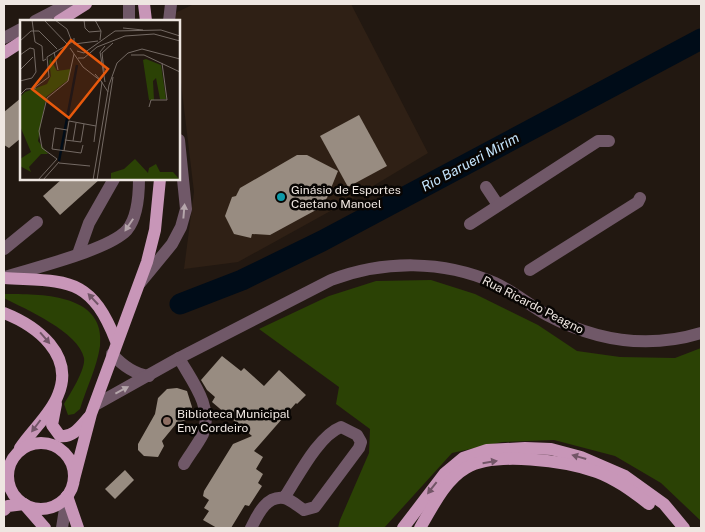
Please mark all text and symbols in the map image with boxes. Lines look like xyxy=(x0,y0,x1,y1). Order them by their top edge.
inset map xyxy=(20,20,180,180)
water label: Rio Barueri Mirim xyxy=(418,129,522,195)
place label: Ginásio de Esportes Caetano Manoel xyxy=(291,183,401,211)
marker: Ginásio de Esportes Caetano Manoel xyxy=(275,191,287,203)
one-way arrow xyxy=(181,203,189,219)
one-way arrow xyxy=(124,219,134,232)
street label: Rua Ricardo Peagno xyxy=(480,273,586,337)
one-way arrow xyxy=(87,293,99,305)
one-way arrow xyxy=(39,332,50,345)
one-way arrow xyxy=(115,386,129,394)
place label: Biblioteca Municipal Eny Cordeiro xyxy=(177,407,290,435)
marker: Biblioteca Municipal Eny Cordeiro xyxy=(161,415,173,427)
one-way arrow xyxy=(31,419,42,432)
one-way arrow xyxy=(572,452,587,460)
one-way arrow xyxy=(482,458,498,466)
one-way arrow xyxy=(427,481,438,494)

